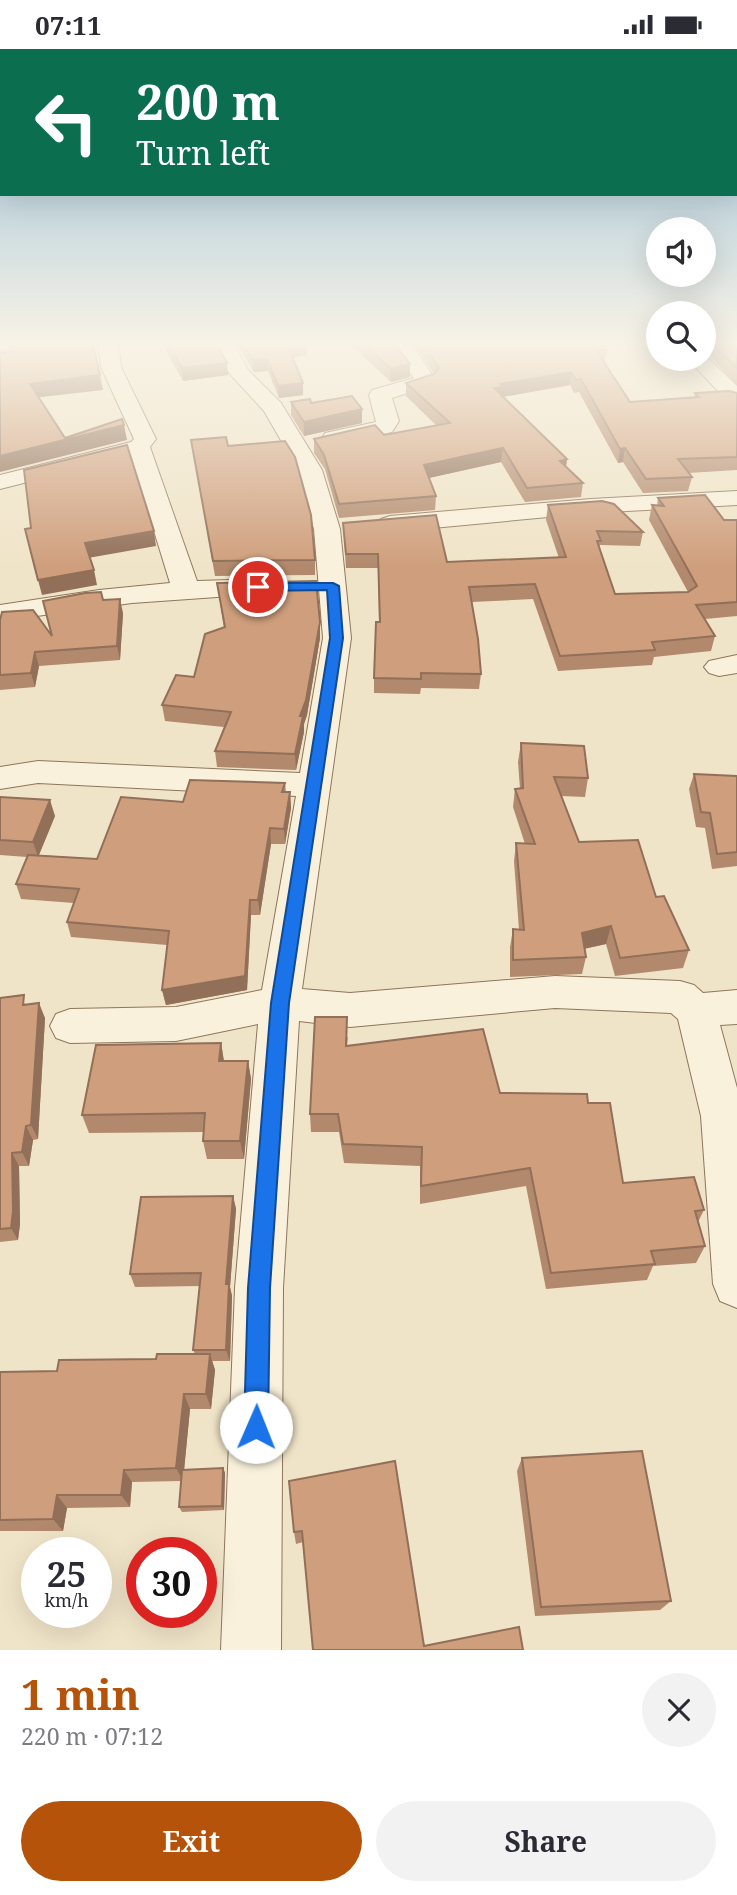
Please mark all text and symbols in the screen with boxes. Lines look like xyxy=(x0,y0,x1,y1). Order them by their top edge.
text: 07:11 xyxy=(35,7,102,43)
text: 200 m xyxy=(136,68,280,134)
icon: left xyxy=(21,77,112,168)
text: Turn left xyxy=(136,131,270,174)
map controls xyxy=(646,217,716,371)
button: sound xyxy=(646,217,716,287)
button: search xyxy=(646,301,716,371)
pin xyxy=(228,557,288,617)
icon: arrive xyxy=(239,568,277,606)
position arrow xyxy=(219,1390,293,1464)
speed limit sign: 30 xyxy=(126,1537,217,1628)
text: 25 xyxy=(47,1550,86,1597)
text: km/h xyxy=(44,1588,89,1612)
text: 1 min xyxy=(21,1665,140,1722)
button: close xyxy=(642,1673,716,1747)
text: 220 m · 07:12 xyxy=(21,1720,163,1752)
button: Exit xyxy=(21,1801,362,1881)
button: Share xyxy=(376,1801,716,1881)

